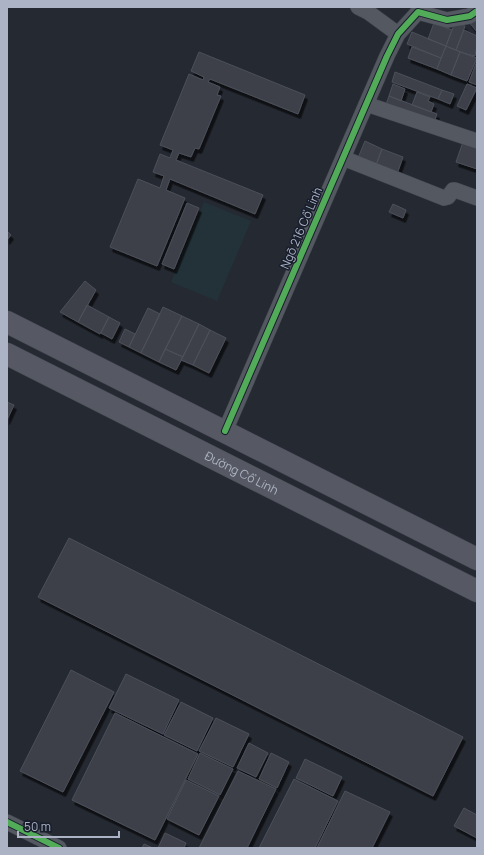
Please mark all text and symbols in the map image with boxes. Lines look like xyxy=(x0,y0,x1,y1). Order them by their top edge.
street label: Ngõ 216 Cổ Linh xyxy=(276,184,326,272)
street label: Đường Cổ Linh xyxy=(202,447,282,498)
scale bar xyxy=(18,813,119,839)
text: 50 m xyxy=(24,818,51,835)

